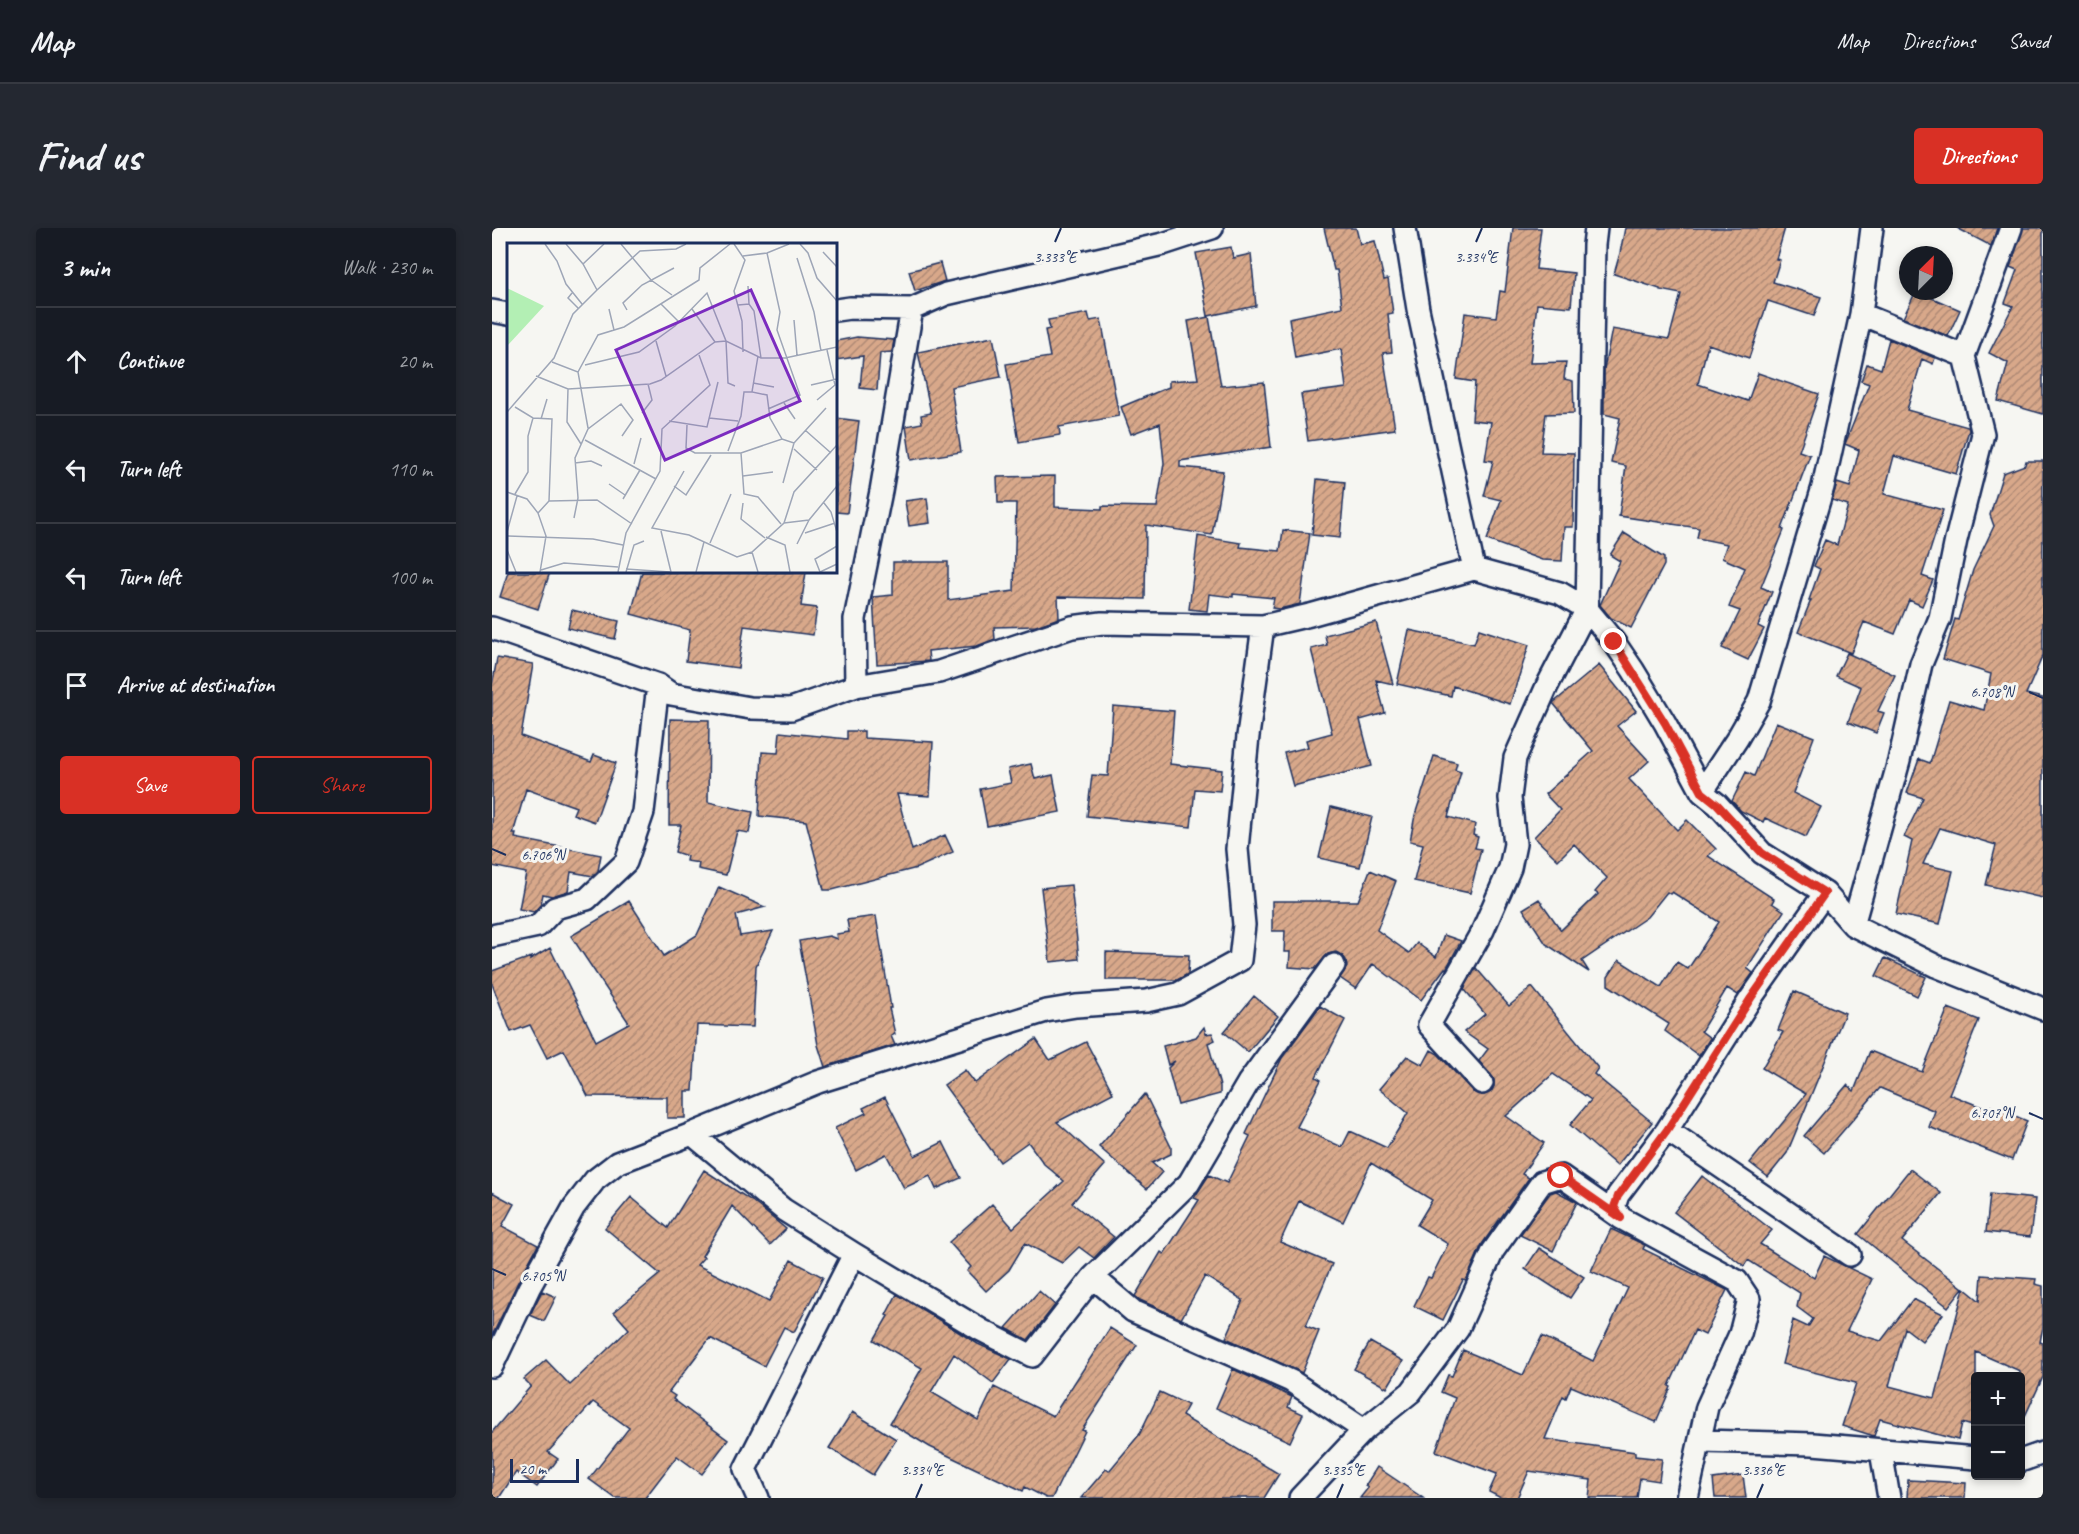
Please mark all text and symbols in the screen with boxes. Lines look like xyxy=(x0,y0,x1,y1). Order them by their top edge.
text: Map xyxy=(30,24,73,59)
text: Map xyxy=(1837,28,1869,54)
text: Directions xyxy=(1902,28,1975,54)
text: Saved xyxy=(2008,28,2049,54)
button: Directions xyxy=(1914,128,2043,184)
text: Find us xyxy=(36,130,141,183)
inset map xyxy=(507,243,837,573)
north arrow xyxy=(1899,246,1953,300)
text: 3.333°E xyxy=(1034,248,1078,267)
text: 3.334°E xyxy=(1455,248,1499,267)
text: 3 min xyxy=(60,251,110,284)
text: Walk · 230 m xyxy=(342,255,432,280)
icon: ahead xyxy=(60,345,93,378)
text: Continue xyxy=(117,347,183,375)
text: 20 m xyxy=(398,349,432,374)
icon: left xyxy=(60,453,93,486)
text: Turn left xyxy=(117,455,181,483)
text: 110 m xyxy=(389,457,432,482)
icon: left xyxy=(60,561,93,594)
text: Turn left xyxy=(117,563,181,591)
text: 100 m xyxy=(389,565,432,590)
route end xyxy=(1600,628,1626,654)
icon: arrive xyxy=(60,669,93,702)
text: Arrive at destination xyxy=(117,671,274,699)
text: 6.708°N xyxy=(1970,683,2017,702)
button: Save xyxy=(60,756,240,814)
button: Share xyxy=(252,756,432,814)
text: 6.706°N xyxy=(521,846,568,865)
text: 6.707°N xyxy=(1970,1104,2017,1123)
route start xyxy=(1547,1162,1573,1188)
text: 6.705°N xyxy=(521,1267,568,1286)
map controls xyxy=(1971,1372,2025,1480)
button: + xyxy=(1971,1372,2025,1426)
button: − xyxy=(1971,1426,2025,1480)
scale bar xyxy=(510,1456,579,1484)
text: 20 m xyxy=(519,1459,546,1479)
text: 3.334°E xyxy=(901,1461,945,1480)
text: 3.335°E xyxy=(1322,1461,1366,1480)
text: 3.336°E xyxy=(1742,1461,1786,1480)

